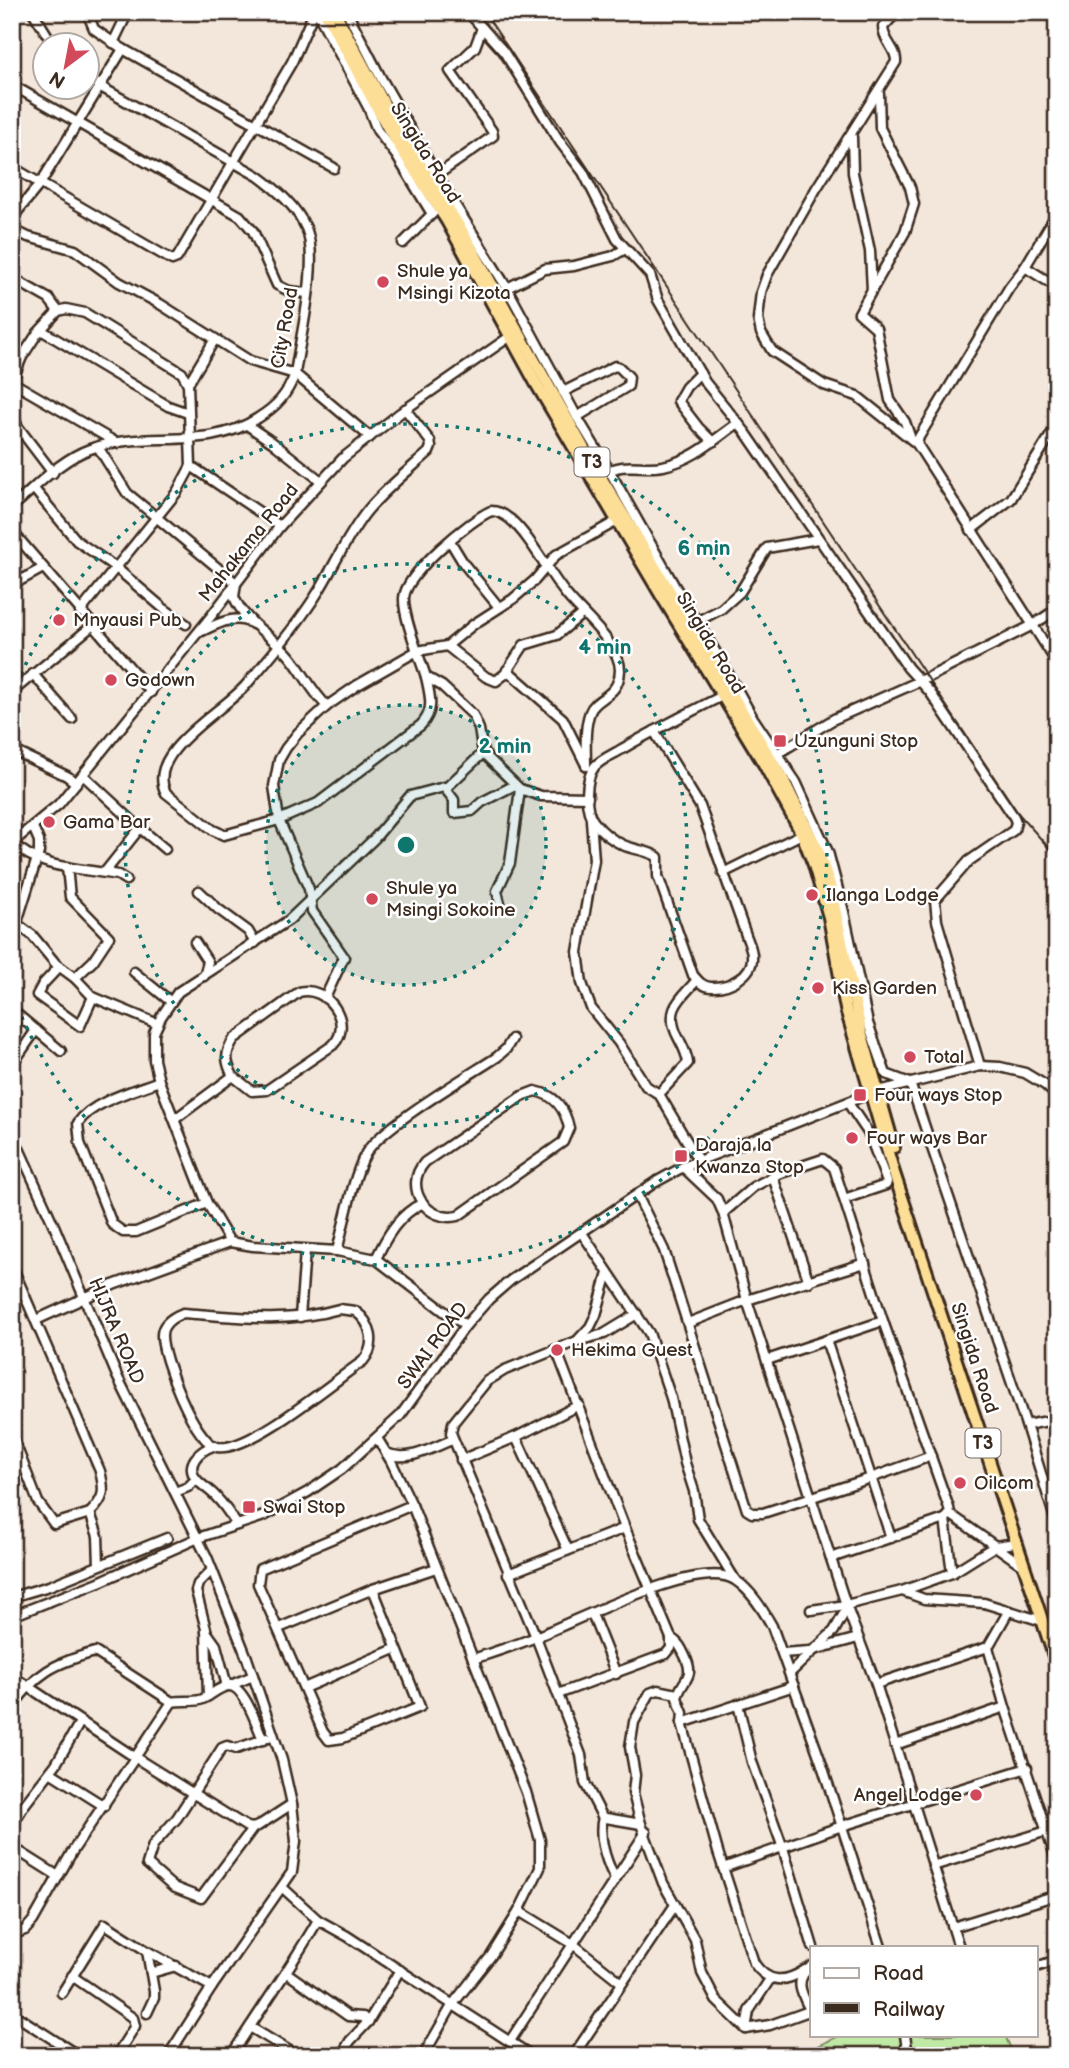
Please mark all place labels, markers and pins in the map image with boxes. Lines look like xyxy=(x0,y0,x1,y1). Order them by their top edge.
place label: Shule ya Msingi Kizota xyxy=(397,260,511,305)
marker: Shule ya Msingi Kizota xyxy=(375,274,391,290)
place label: Mnyausi Pub xyxy=(73,609,182,632)
marker: Mnyausi Pub xyxy=(51,612,67,628)
place label: Godown xyxy=(125,669,195,692)
marker: Godown xyxy=(103,672,119,688)
place label: Uzunguni Stop xyxy=(794,730,918,753)
marker: Uzunguni Stop xyxy=(772,733,788,749)
place label: Gama Bar xyxy=(63,811,151,834)
marker: Gama Bar xyxy=(41,814,57,830)
centre of rings xyxy=(394,833,418,857)
place label: Shule ya Msingi Sokoine xyxy=(386,877,516,922)
place label: Ilanga Lodge xyxy=(826,884,939,907)
marker: Ilanga Lodge xyxy=(804,887,820,903)
marker: Shule ya Msingi Sokoine xyxy=(364,891,380,907)
place label: Kiss Garden xyxy=(832,977,937,1000)
marker: Kiss Garden xyxy=(810,980,826,996)
place label: Total xyxy=(924,1046,964,1069)
marker: Total xyxy=(902,1049,918,1065)
place label: Four ways Stop xyxy=(874,1084,1002,1107)
marker: Four ways Stop xyxy=(852,1087,868,1103)
place label: Four ways Bar xyxy=(866,1127,988,1150)
marker: Four ways Bar xyxy=(844,1130,860,1146)
place label: Daraja la Kwanza Stop xyxy=(695,1134,804,1179)
marker: Daraja la Kwanza Stop xyxy=(673,1148,689,1164)
place label: Hekima Guest xyxy=(571,1339,693,1362)
marker: Hekima Guest xyxy=(549,1342,565,1358)
place label: Oilcom xyxy=(974,1472,1034,1495)
marker: Oilcom xyxy=(952,1475,968,1491)
place label: Swai Stop xyxy=(263,1496,346,1519)
marker: Swai Stop xyxy=(241,1499,257,1515)
place label: Angel Lodge xyxy=(854,1784,962,1807)
marker: Angel Lodge xyxy=(968,1787,984,1803)

